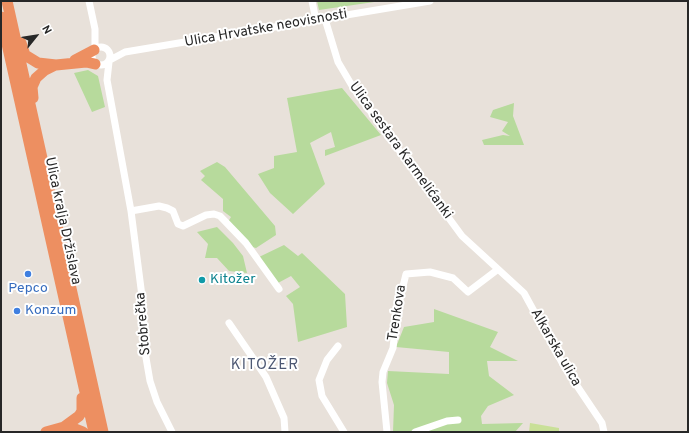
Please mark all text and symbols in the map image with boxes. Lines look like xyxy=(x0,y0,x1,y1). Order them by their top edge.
street label: Ulica Hrvatske neovisnosti xyxy=(183,6,349,52)
north arrow xyxy=(16,16,56,56)
text: N xyxy=(38,23,54,37)
street label: Ulica sestara Karmelićanki xyxy=(345,79,455,223)
street label: Ulica kralja Držislava xyxy=(40,156,84,286)
marker: Pepco xyxy=(23,269,33,279)
place label: Kitožer xyxy=(210,272,256,288)
marker: Kitožer xyxy=(197,275,207,285)
place label: Pepco xyxy=(8,281,48,297)
street label: Trenkova xyxy=(385,284,411,342)
street label: Stobrečka xyxy=(133,292,155,356)
place label: Konzum xyxy=(25,303,76,319)
marker: Konzum xyxy=(12,306,22,316)
street label: Alkarska ulica xyxy=(526,306,584,390)
district label: KITOŽER xyxy=(231,357,299,375)

